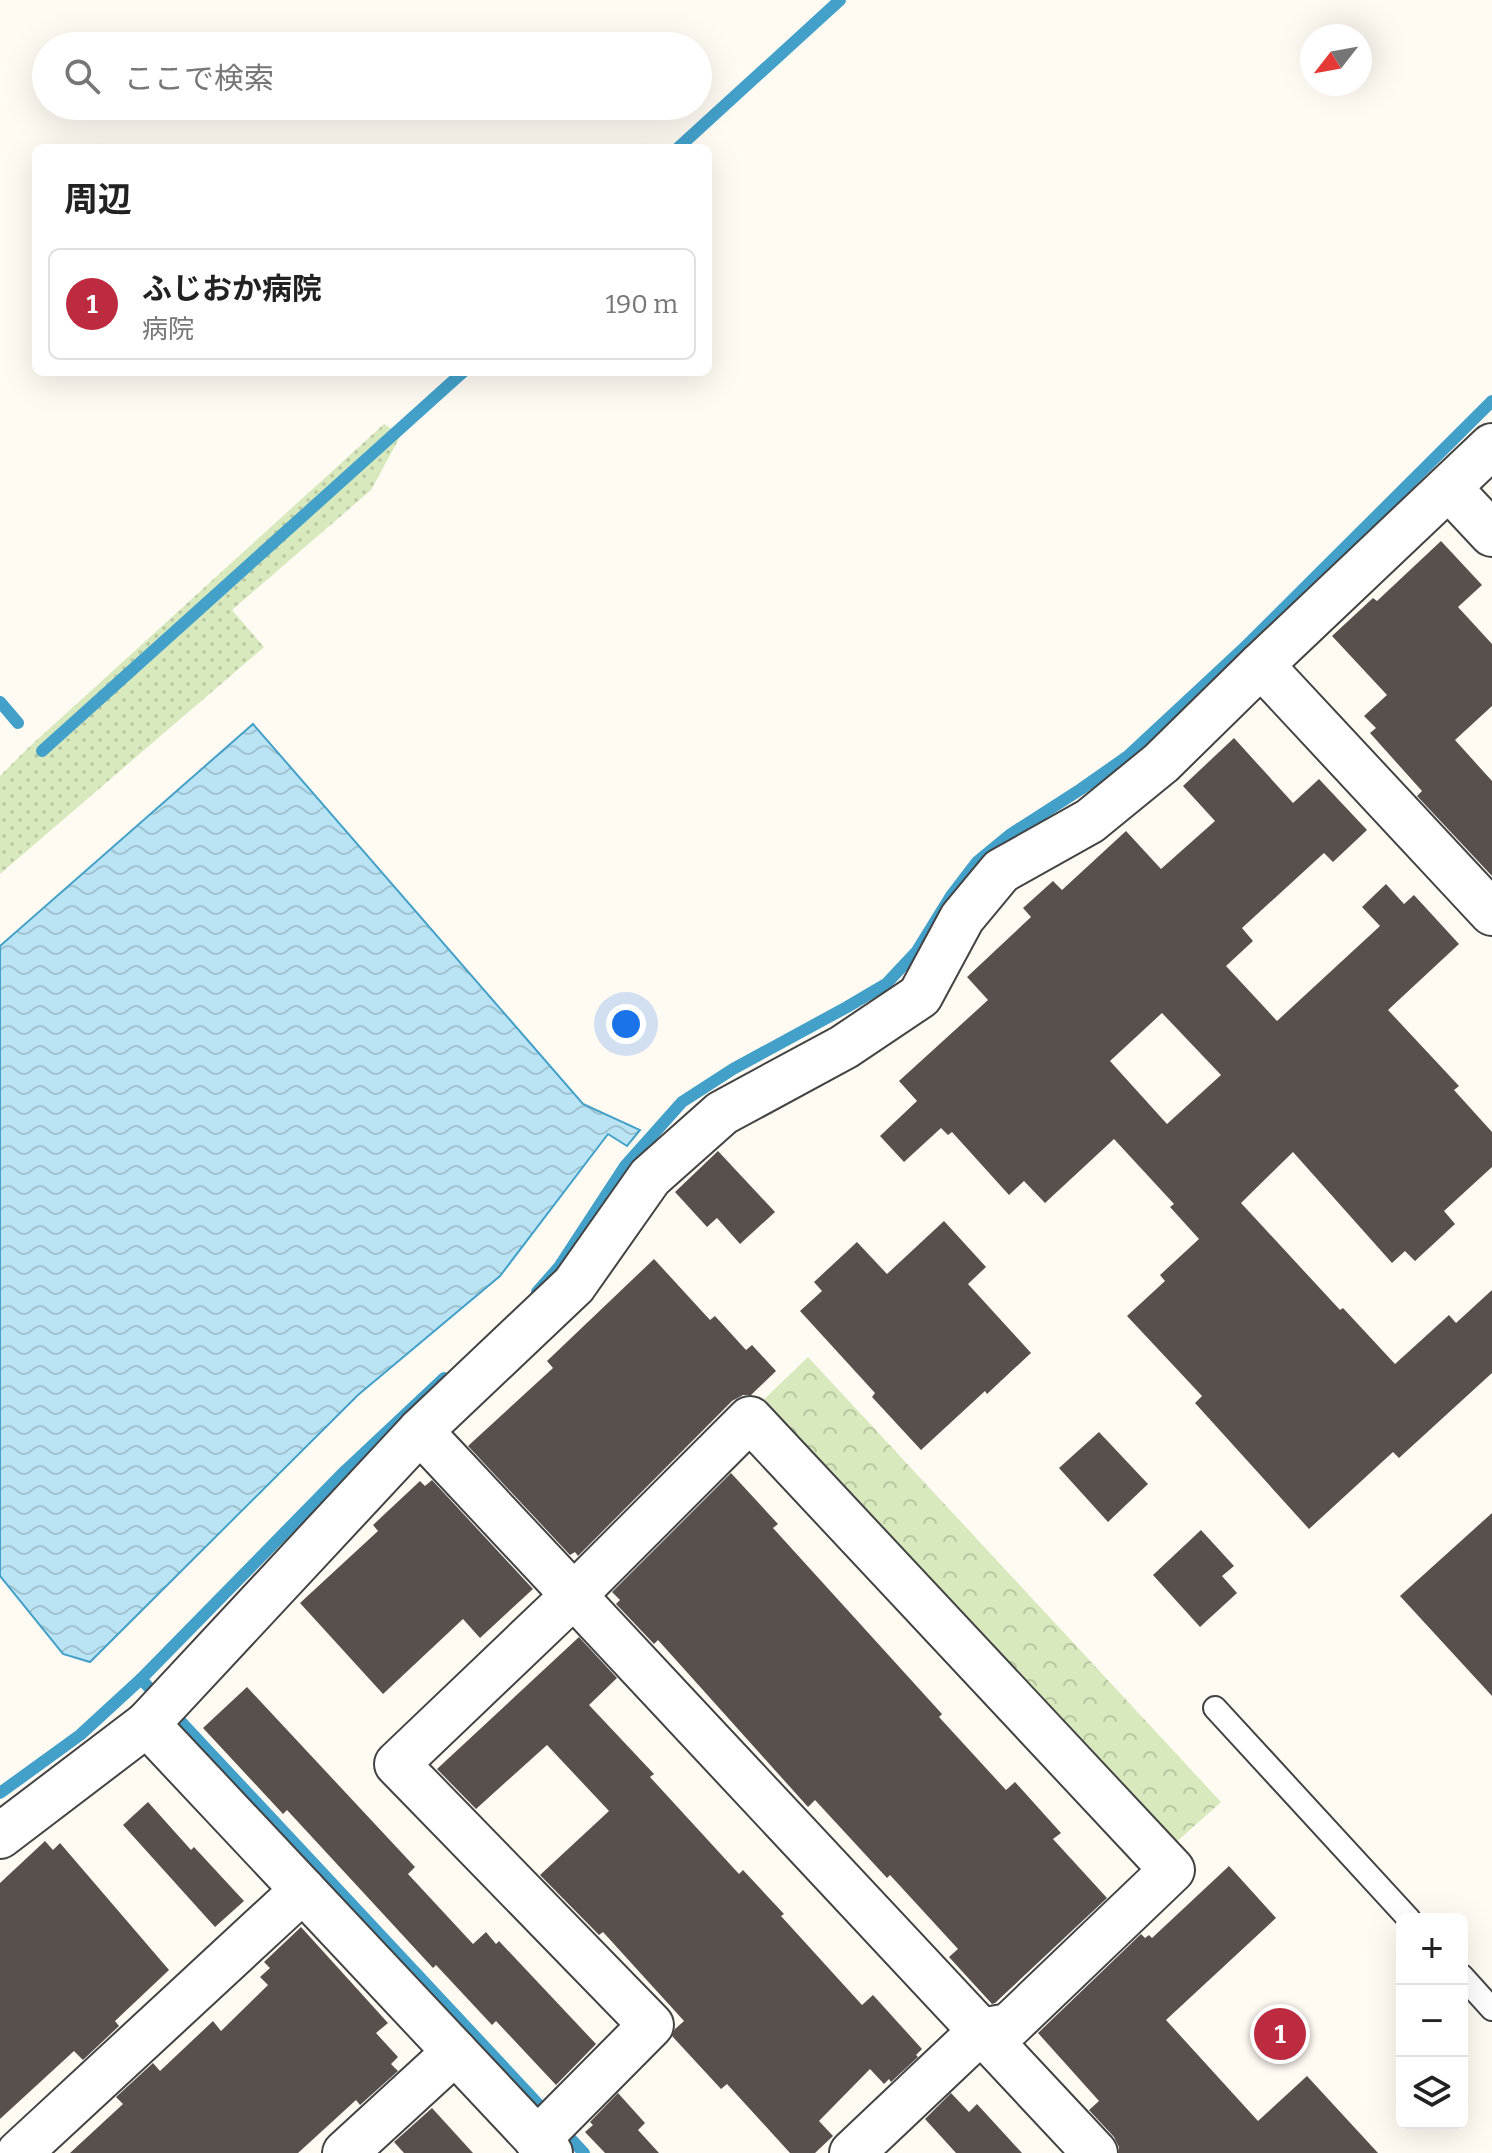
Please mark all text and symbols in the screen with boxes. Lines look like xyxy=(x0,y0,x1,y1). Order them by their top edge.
north arrow xyxy=(1300,24,1372,96)
search box xyxy=(32,32,712,120)
icon: search xyxy=(60,54,104,98)
text: ここで検索 xyxy=(124,61,274,97)
text: 周辺 xyxy=(64,179,132,220)
text: ふじおか病院 xyxy=(142,271,322,307)
text: 1 xyxy=(86,289,98,320)
text: 190 m xyxy=(606,289,678,320)
text: 病院 xyxy=(142,314,194,345)
your location xyxy=(606,1004,646,1044)
map controls xyxy=(1396,1913,1468,2129)
button: + xyxy=(1396,1913,1468,1985)
button: − xyxy=(1396,1985,1468,2057)
pin: 1 xyxy=(1254,2004,1306,2064)
button: layers xyxy=(1396,2057,1468,2129)

